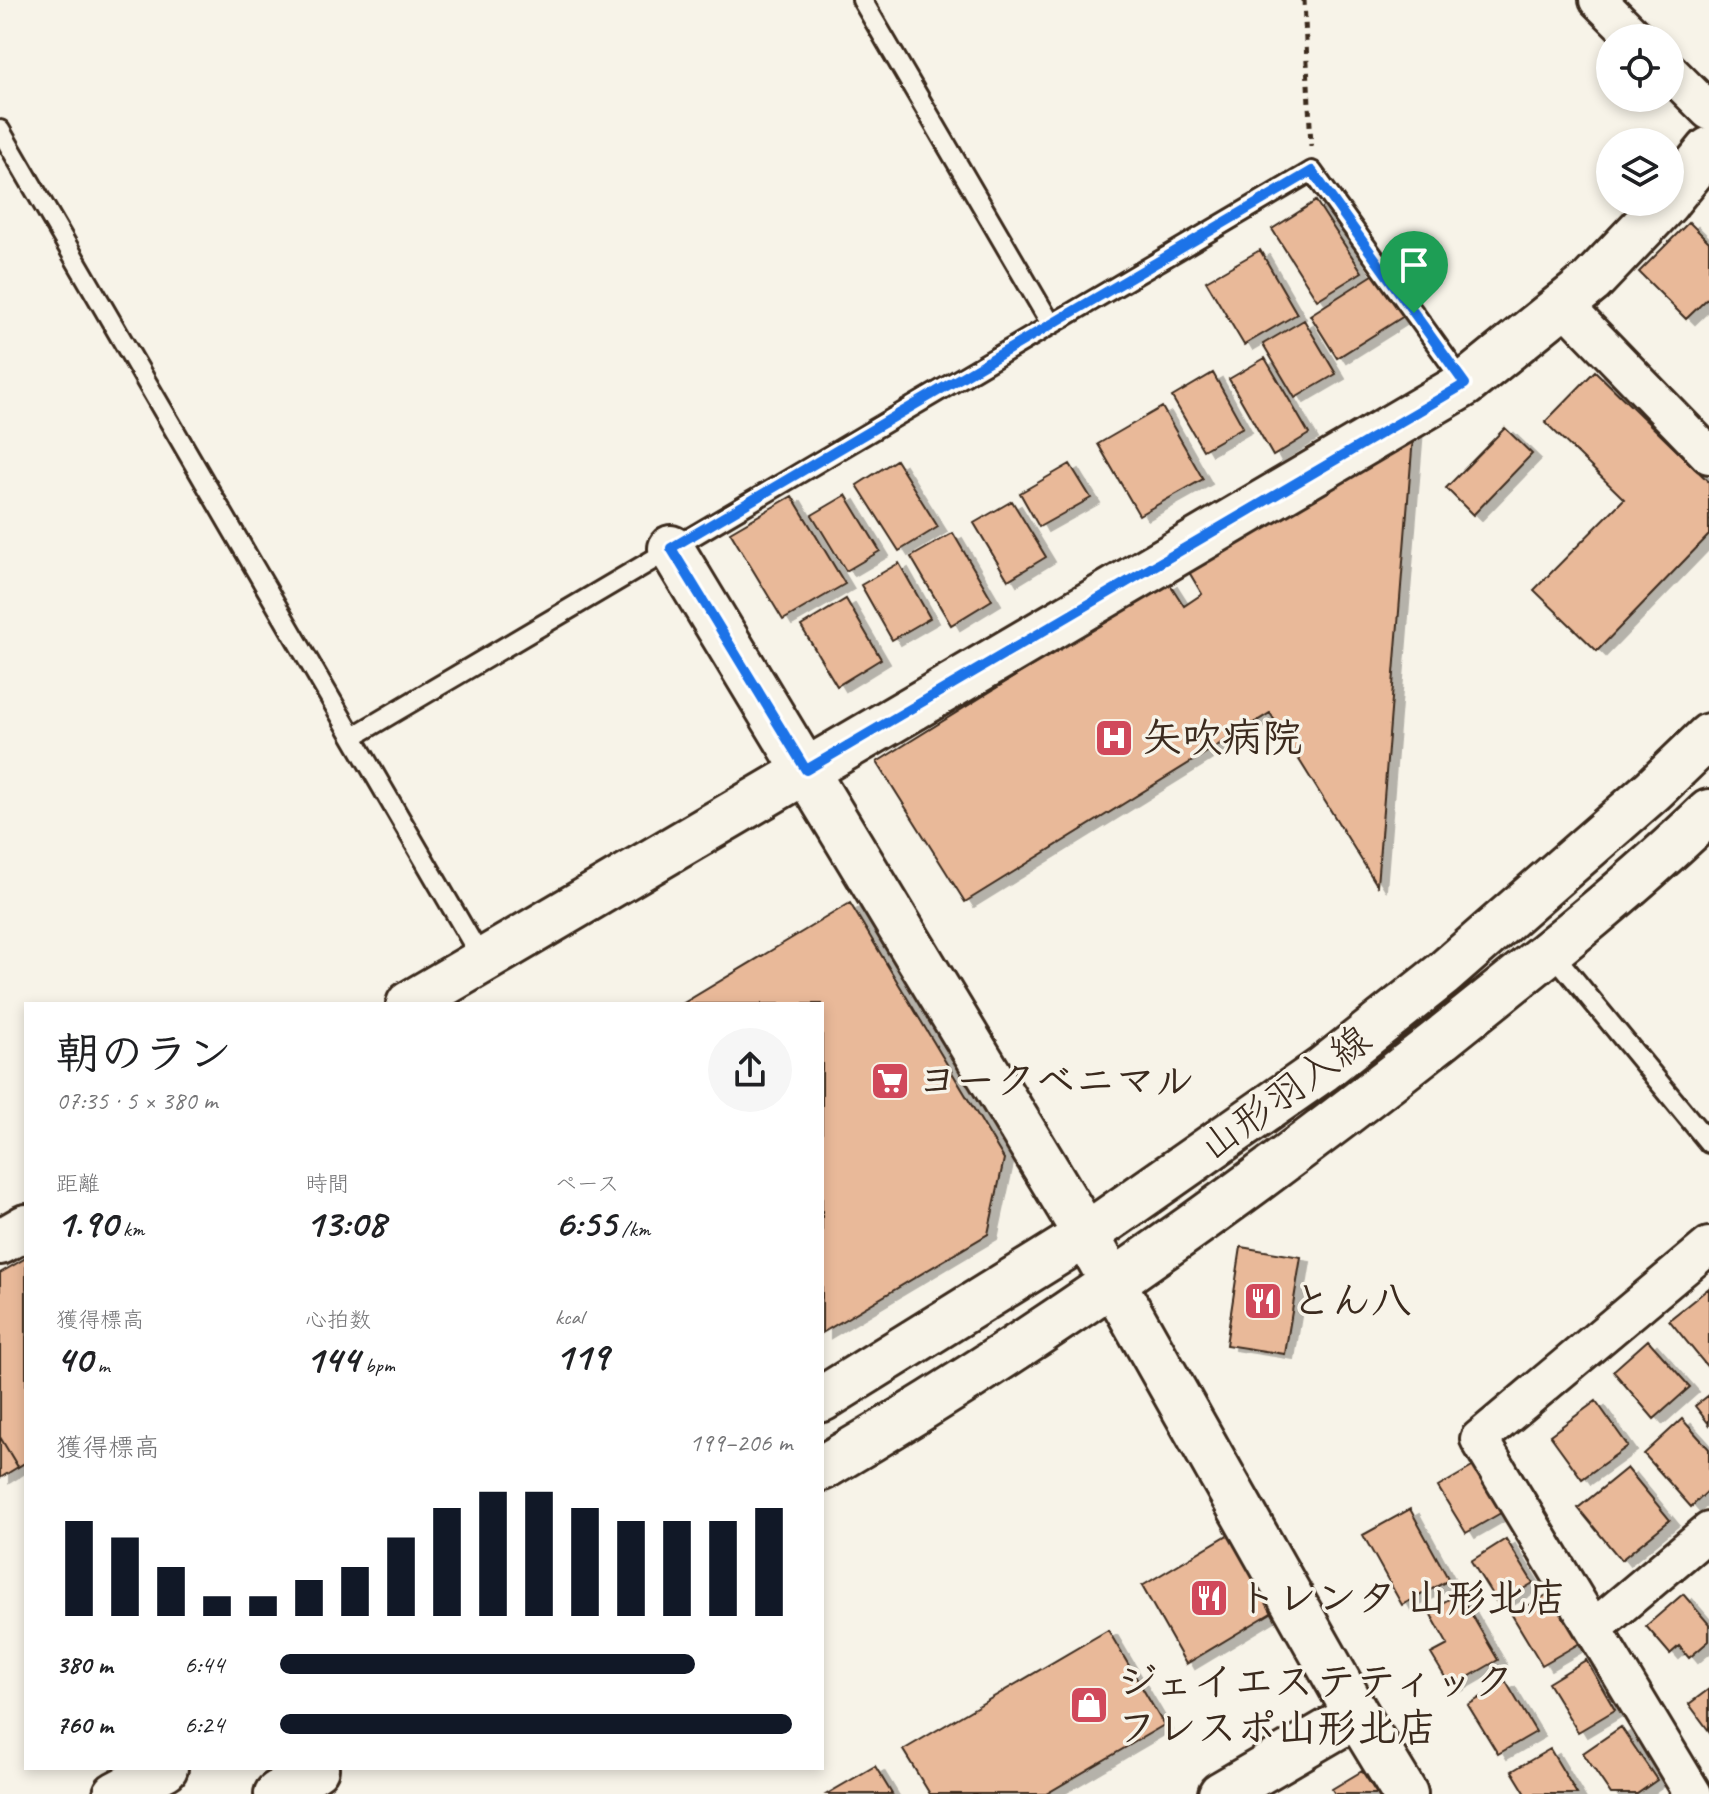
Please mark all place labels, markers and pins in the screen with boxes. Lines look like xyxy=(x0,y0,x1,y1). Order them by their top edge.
pin xyxy=(1380,231,1448,313)
place label: 矢吹病院 xyxy=(1142,713,1302,763)
hospital icon: 矢吹病院 xyxy=(1093,717,1135,759)
place label: ヨークベニマル xyxy=(918,1056,1195,1106)
supermarket icon: ヨークベニマル xyxy=(869,1060,911,1102)
place label: とん八 xyxy=(1291,1276,1411,1326)
restaurant icon: とん八 xyxy=(1242,1280,1284,1322)
place label: トレンタ 山形北店 xyxy=(1237,1573,1567,1623)
restaurant icon: トレンタ 山形北店 xyxy=(1188,1577,1230,1619)
place label: ジェイエステティック フレスポ山形北店 xyxy=(1117,1657,1514,1753)
shop icon: ジェイエステティック フレスポ山形北店 xyxy=(1068,1684,1110,1726)

